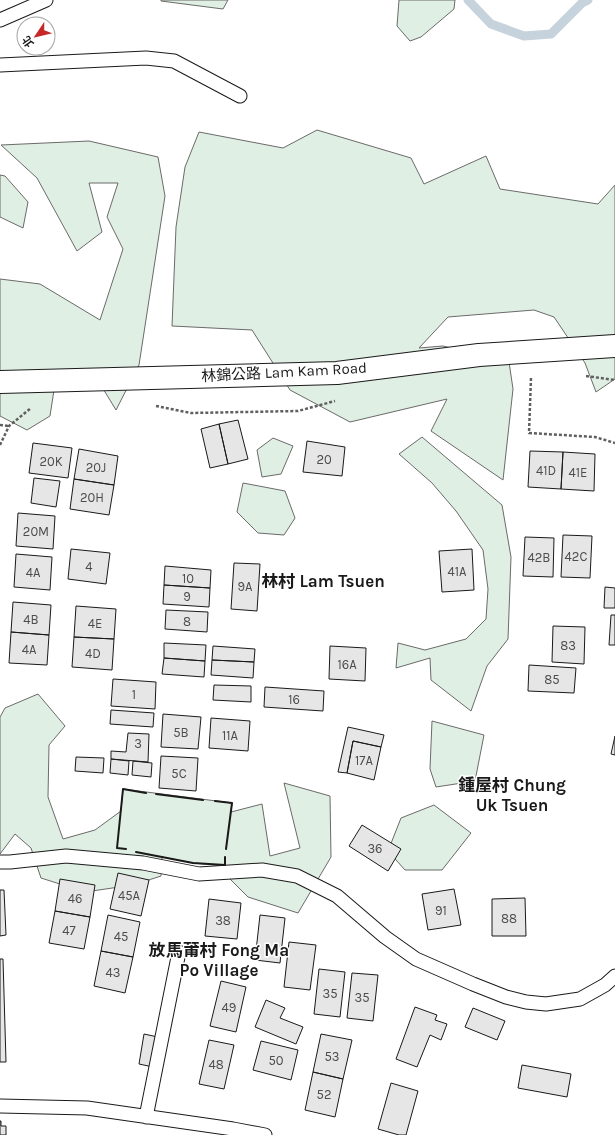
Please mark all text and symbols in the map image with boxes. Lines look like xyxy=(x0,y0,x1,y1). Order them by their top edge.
north arrow xyxy=(16,16,56,56)
text: 北 xyxy=(20,33,37,50)
street label: 林錦公路 Lam Kam Road xyxy=(201,359,367,385)
house number: 20 xyxy=(316,452,332,467)
house number: 20K xyxy=(39,454,63,469)
house number: 20J xyxy=(86,460,106,475)
house number: 41D xyxy=(536,463,556,478)
house number: 41E xyxy=(569,465,587,480)
house number: 20H xyxy=(80,490,104,505)
house number: 20M xyxy=(23,524,49,539)
house number: 42C xyxy=(565,549,587,564)
house number: 42B xyxy=(528,550,550,565)
house number: 4 xyxy=(85,559,93,574)
house number: 41A xyxy=(447,564,467,579)
house number: 4A xyxy=(26,565,41,580)
house number: 10 xyxy=(182,571,194,586)
district label: 林村 Lam Tsuen xyxy=(261,571,385,591)
house number: 9A xyxy=(237,579,253,594)
house number: 9 xyxy=(183,589,191,604)
house number: 4B xyxy=(23,612,39,627)
house number: 8 xyxy=(183,614,191,629)
house number: 4E xyxy=(88,616,102,631)
house number: 83 xyxy=(560,638,576,653)
house number: 4A xyxy=(22,642,37,657)
house number: 4D xyxy=(85,646,101,661)
house number: 16A xyxy=(337,657,357,672)
house number: 85 xyxy=(544,672,560,687)
house number: 1 xyxy=(132,687,136,702)
house number: 16 xyxy=(288,692,300,707)
house number: 5B xyxy=(173,725,189,740)
house number: 11A xyxy=(222,728,239,743)
house number: 3 xyxy=(134,736,142,751)
house number: 17A xyxy=(355,753,373,768)
house number: 5C xyxy=(171,766,187,781)
district label: 鍾屋村 Chung Uk Tsuen xyxy=(458,775,566,815)
house number: 36 xyxy=(367,841,383,856)
house number: 45A xyxy=(118,888,141,903)
house number: 46 xyxy=(68,891,82,906)
house number: 91 xyxy=(435,903,447,918)
house number: 88 xyxy=(501,911,517,926)
house number: 38 xyxy=(215,913,231,928)
house number: 47 xyxy=(62,923,76,938)
house number: 45 xyxy=(114,929,128,944)
district label: 放馬莆村 Fong Ma Po Village xyxy=(149,940,289,980)
house number: 43 xyxy=(106,965,120,980)
house number: 35 xyxy=(322,986,338,1001)
house number: 35 xyxy=(354,990,370,1005)
house number: 49 xyxy=(222,1000,236,1015)
house number: 53 xyxy=(324,1049,340,1064)
house number: 50 xyxy=(268,1053,284,1068)
house number: 48 xyxy=(208,1057,224,1072)
house number: 52 xyxy=(317,1087,331,1102)

